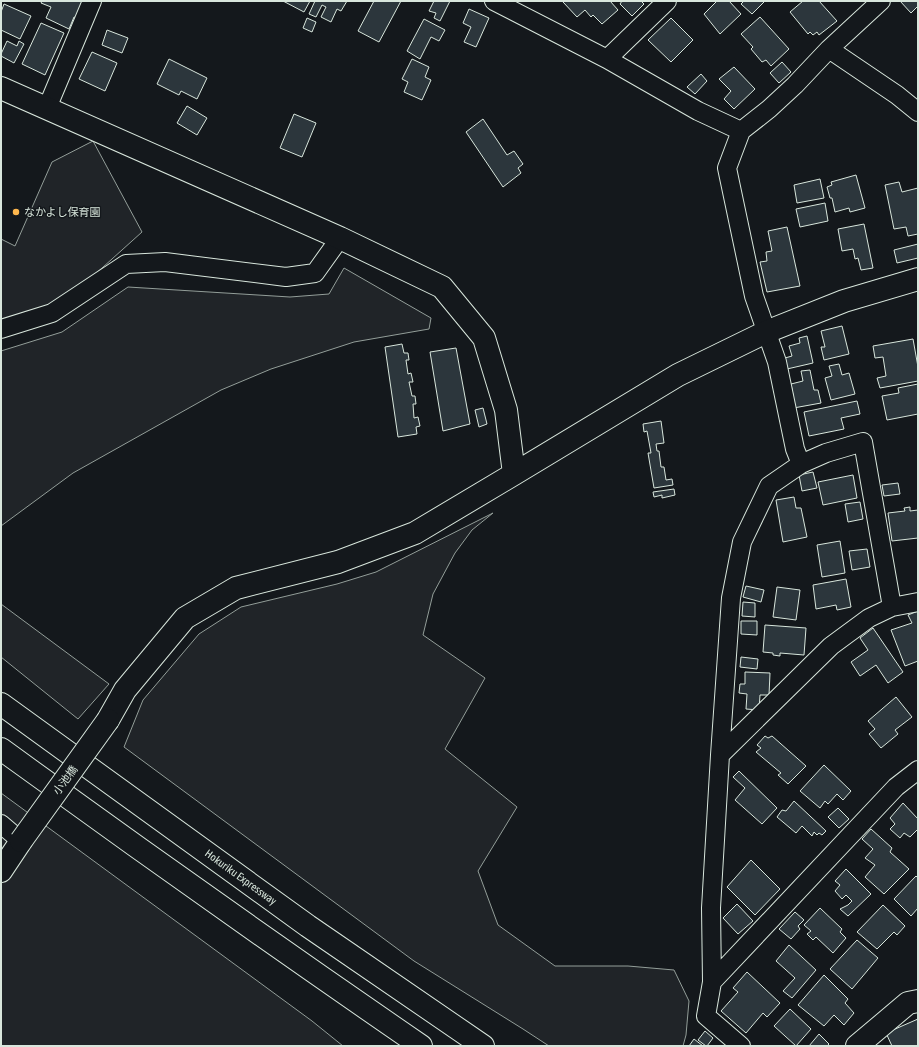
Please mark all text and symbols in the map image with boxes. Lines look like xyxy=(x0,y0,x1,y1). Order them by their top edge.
place label: なかよし保育園 xyxy=(24,206,100,218)
marker: なかよし保育園 xyxy=(11,207,21,217)
street label: 小池橋 xyxy=(50,763,80,797)
street label: Hokuriku Expressway xyxy=(203,847,280,907)

